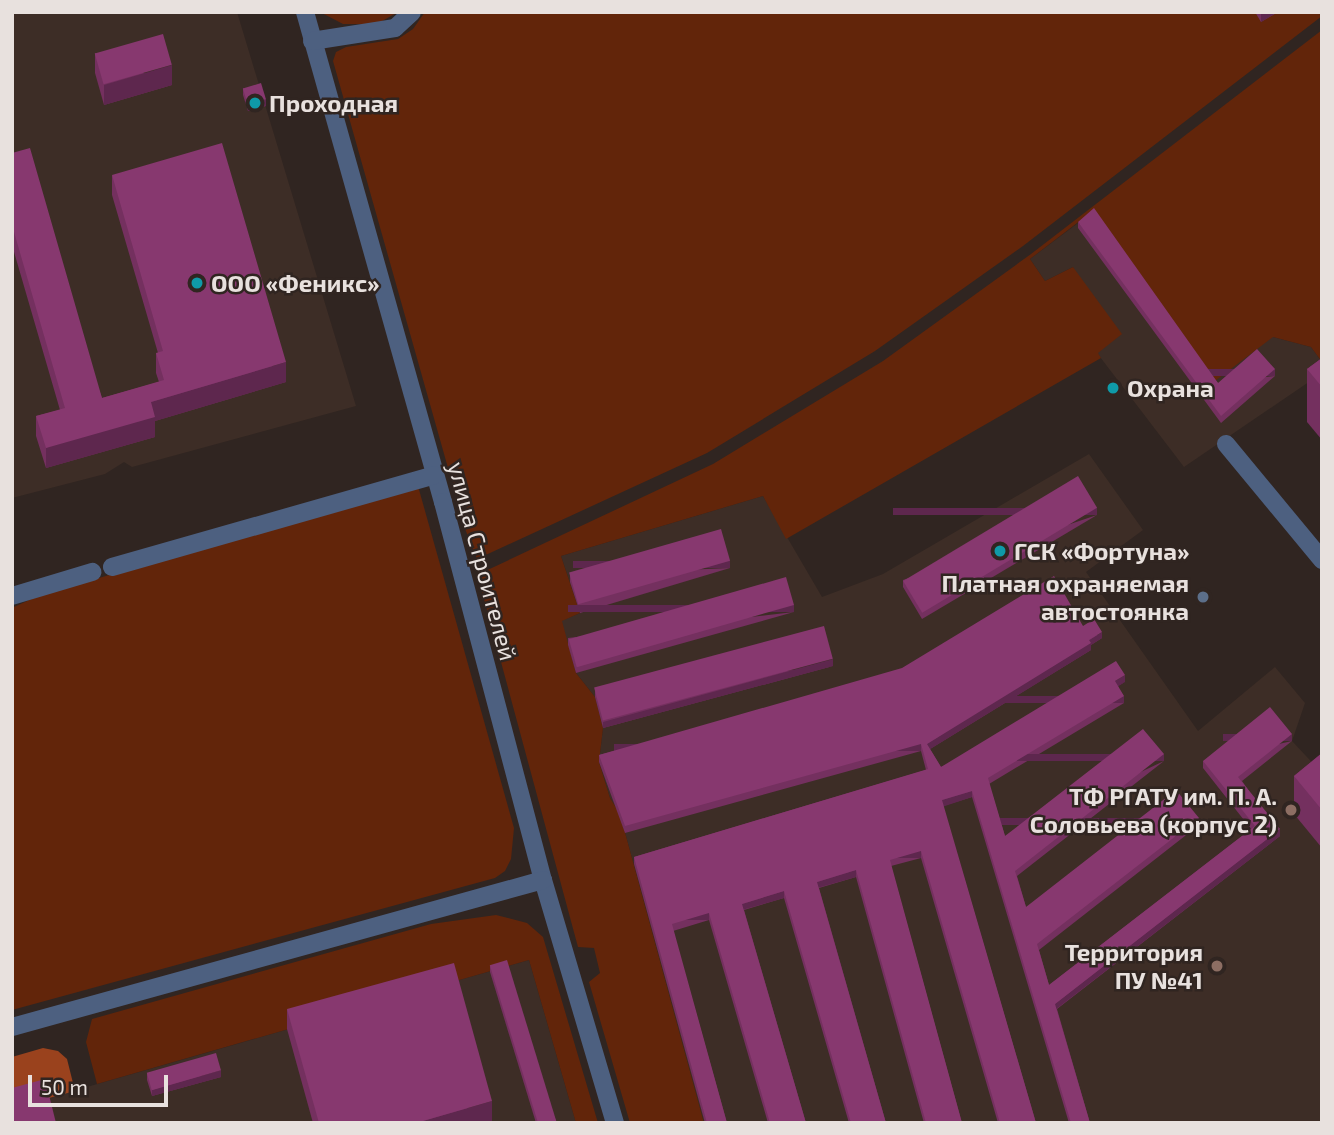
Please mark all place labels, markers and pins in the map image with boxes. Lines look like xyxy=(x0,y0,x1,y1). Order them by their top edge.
place label: Проходная xyxy=(269,89,398,117)
marker: Проходная xyxy=(247,95,263,111)
place label: ООО «Феникс» xyxy=(211,269,380,297)
marker: ООО «Феникс» xyxy=(189,275,205,291)
place label: Охрана xyxy=(1127,374,1214,402)
marker: Охрана xyxy=(1105,380,1121,396)
place label: ГСК «Фортуна» xyxy=(1014,537,1189,565)
marker: ГСК «Фортуна» xyxy=(992,543,1008,559)
place label: Платная охраняемая автостоянка xyxy=(942,569,1189,625)
marker: Платная охраняемая автостоянка xyxy=(1195,589,1211,605)
place label: ТФ РГАТУ им. П. А. Соловьева (корпус 2) xyxy=(1030,782,1277,838)
marker: ТФ РГАТУ им. П. А. Соловьева (корпус 2) xyxy=(1283,802,1299,818)
place label: Территория ПУ №41 xyxy=(1065,938,1203,994)
marker: Территория ПУ №41 xyxy=(1209,958,1225,974)

